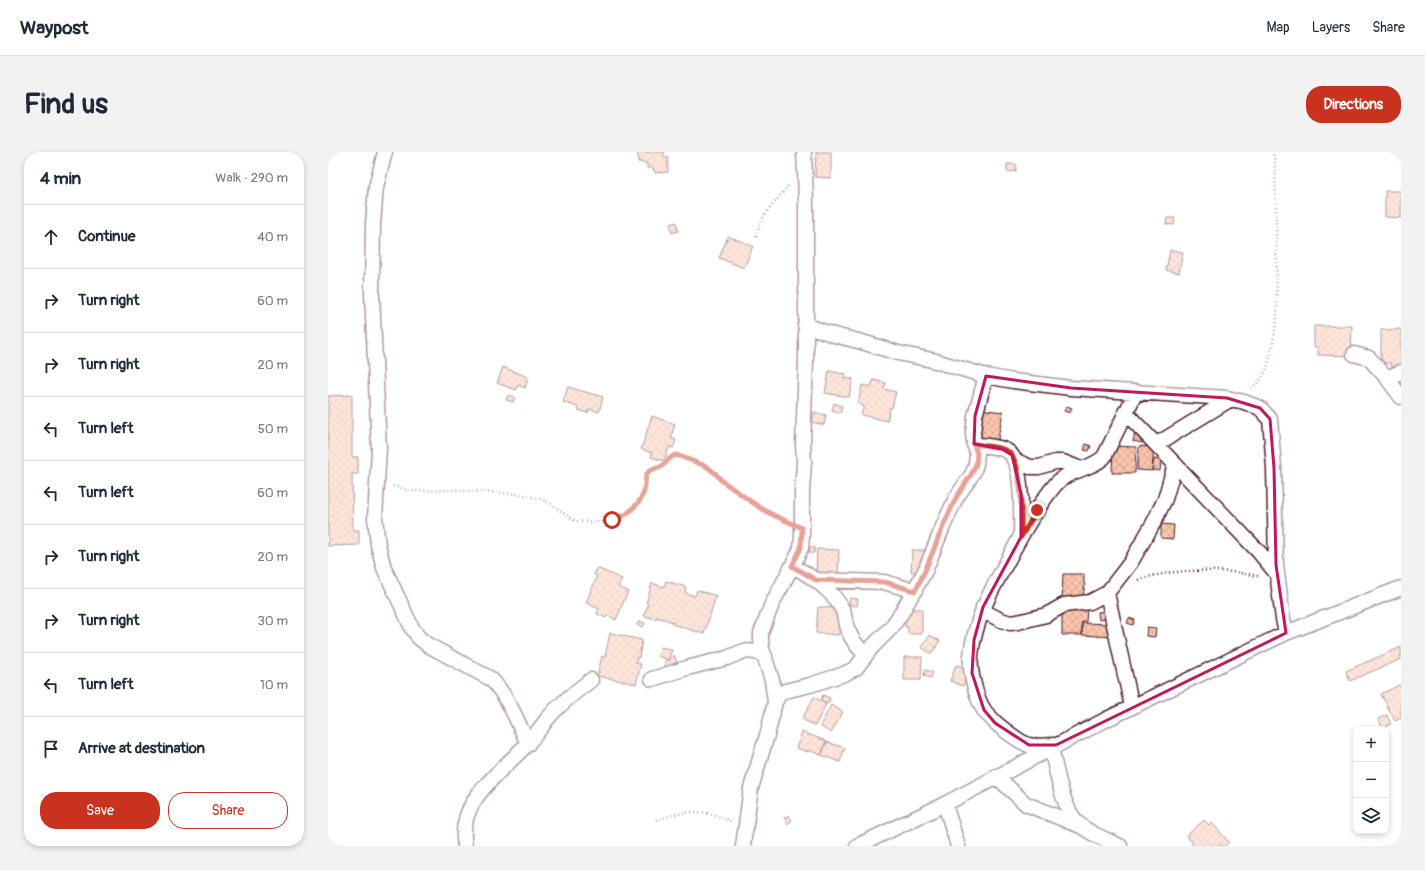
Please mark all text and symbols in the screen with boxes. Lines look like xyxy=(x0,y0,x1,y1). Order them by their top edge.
text: Waypost xyxy=(20,16,89,40)
text: Map xyxy=(1267,19,1290,36)
text: Layers xyxy=(1312,19,1350,36)
text: Share xyxy=(1372,19,1405,36)
button: Directions xyxy=(1306,86,1401,123)
text: Find us xyxy=(24,87,108,122)
text: 4 min xyxy=(40,168,81,189)
text: Walk · 290 m xyxy=(215,170,288,186)
icon: ahead xyxy=(40,226,62,248)
text: Continue xyxy=(78,227,136,246)
text: 40 m xyxy=(257,229,288,245)
icon: right xyxy=(40,290,62,312)
text: Turn right xyxy=(78,291,139,310)
text: 60 m xyxy=(257,293,288,309)
icon: right xyxy=(40,354,62,376)
text: Turn right xyxy=(78,355,139,374)
text: 20 m xyxy=(257,357,288,373)
icon: left xyxy=(40,418,62,440)
text: Turn left xyxy=(78,419,134,438)
text: 50 m xyxy=(258,421,288,437)
icon: left xyxy=(40,482,62,504)
text: Turn left xyxy=(78,483,134,502)
text: 60 m xyxy=(257,485,288,501)
route end xyxy=(1028,501,1046,519)
route start xyxy=(603,511,621,529)
icon: right xyxy=(40,546,62,568)
text: Turn right xyxy=(78,547,139,566)
text: 20 m xyxy=(257,549,288,565)
icon: right xyxy=(40,610,62,632)
text: Turn right xyxy=(78,611,139,630)
text: 30 m xyxy=(258,613,288,629)
icon: left xyxy=(40,674,62,696)
text: Turn left xyxy=(78,675,134,694)
text: 10 m xyxy=(260,677,288,693)
map controls xyxy=(1353,726,1389,834)
button: + xyxy=(1353,726,1389,762)
icon: arrive xyxy=(40,738,62,760)
text: Arrive at destination xyxy=(78,739,205,758)
button: − xyxy=(1353,762,1389,798)
button: Save xyxy=(40,792,160,829)
button: Share xyxy=(168,792,288,829)
button: layers xyxy=(1353,798,1389,834)

